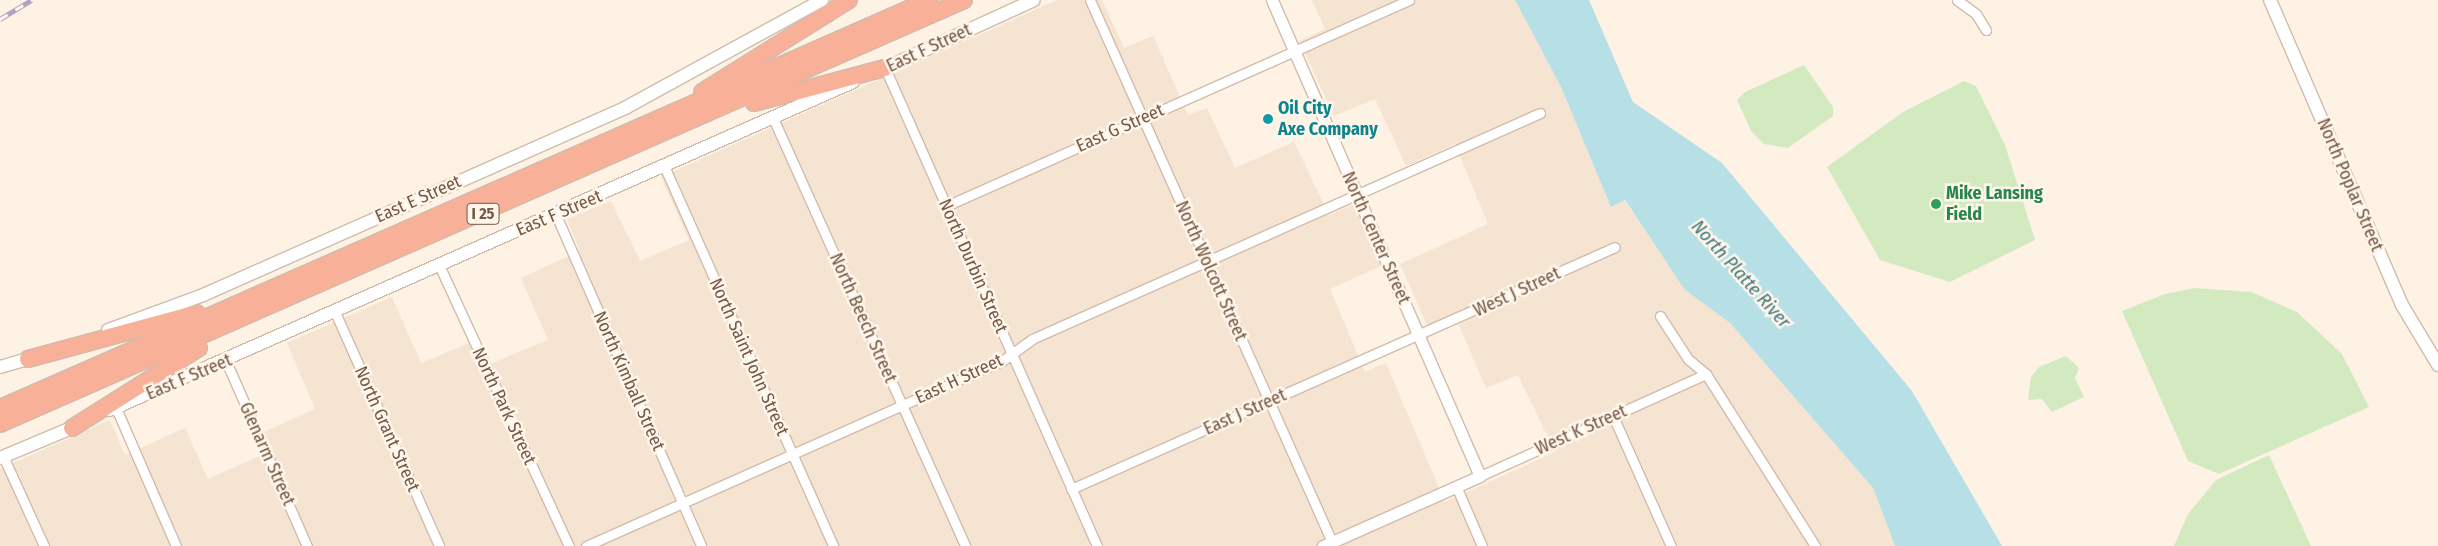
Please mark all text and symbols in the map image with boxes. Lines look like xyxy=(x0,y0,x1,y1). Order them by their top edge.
street label: East F Street xyxy=(883,19,975,77)
place label: Oil City Axe Company xyxy=(1278,98,1378,140)
street label: East G Street xyxy=(1073,99,1167,157)
marker: Oil City Axe Company xyxy=(1262,113,1274,125)
street label: North Poplar Street xyxy=(2312,115,2388,255)
street label: North Center Street xyxy=(1337,168,1415,308)
street label: East E Street xyxy=(372,170,464,228)
place label: Mike Lansing Field xyxy=(1946,183,2043,225)
street label: East F Street xyxy=(513,185,605,241)
street label: North Durbin Street xyxy=(934,196,1012,336)
street label: North Wolcott Street xyxy=(1170,198,1252,344)
marker: Mike Lansing Field xyxy=(1930,198,1942,210)
road number: I 25 xyxy=(466,200,500,228)
water label: North Platte River xyxy=(1687,215,1795,333)
street label: North Beech Street xyxy=(825,250,901,386)
street label: West J Street xyxy=(1470,262,1564,322)
street label: North Saint John Street xyxy=(705,275,793,439)
street label: North Kimball Street xyxy=(589,308,669,454)
street label: North Park Street xyxy=(467,344,541,468)
street label: East F Street xyxy=(143,349,235,405)
street label: East H Street xyxy=(912,349,1006,409)
street label: North Grant Street xyxy=(350,363,424,495)
street label: East J Street xyxy=(1200,384,1290,440)
street label: Glenarm Street xyxy=(235,399,299,509)
street label: West K Street xyxy=(1532,400,1630,460)

